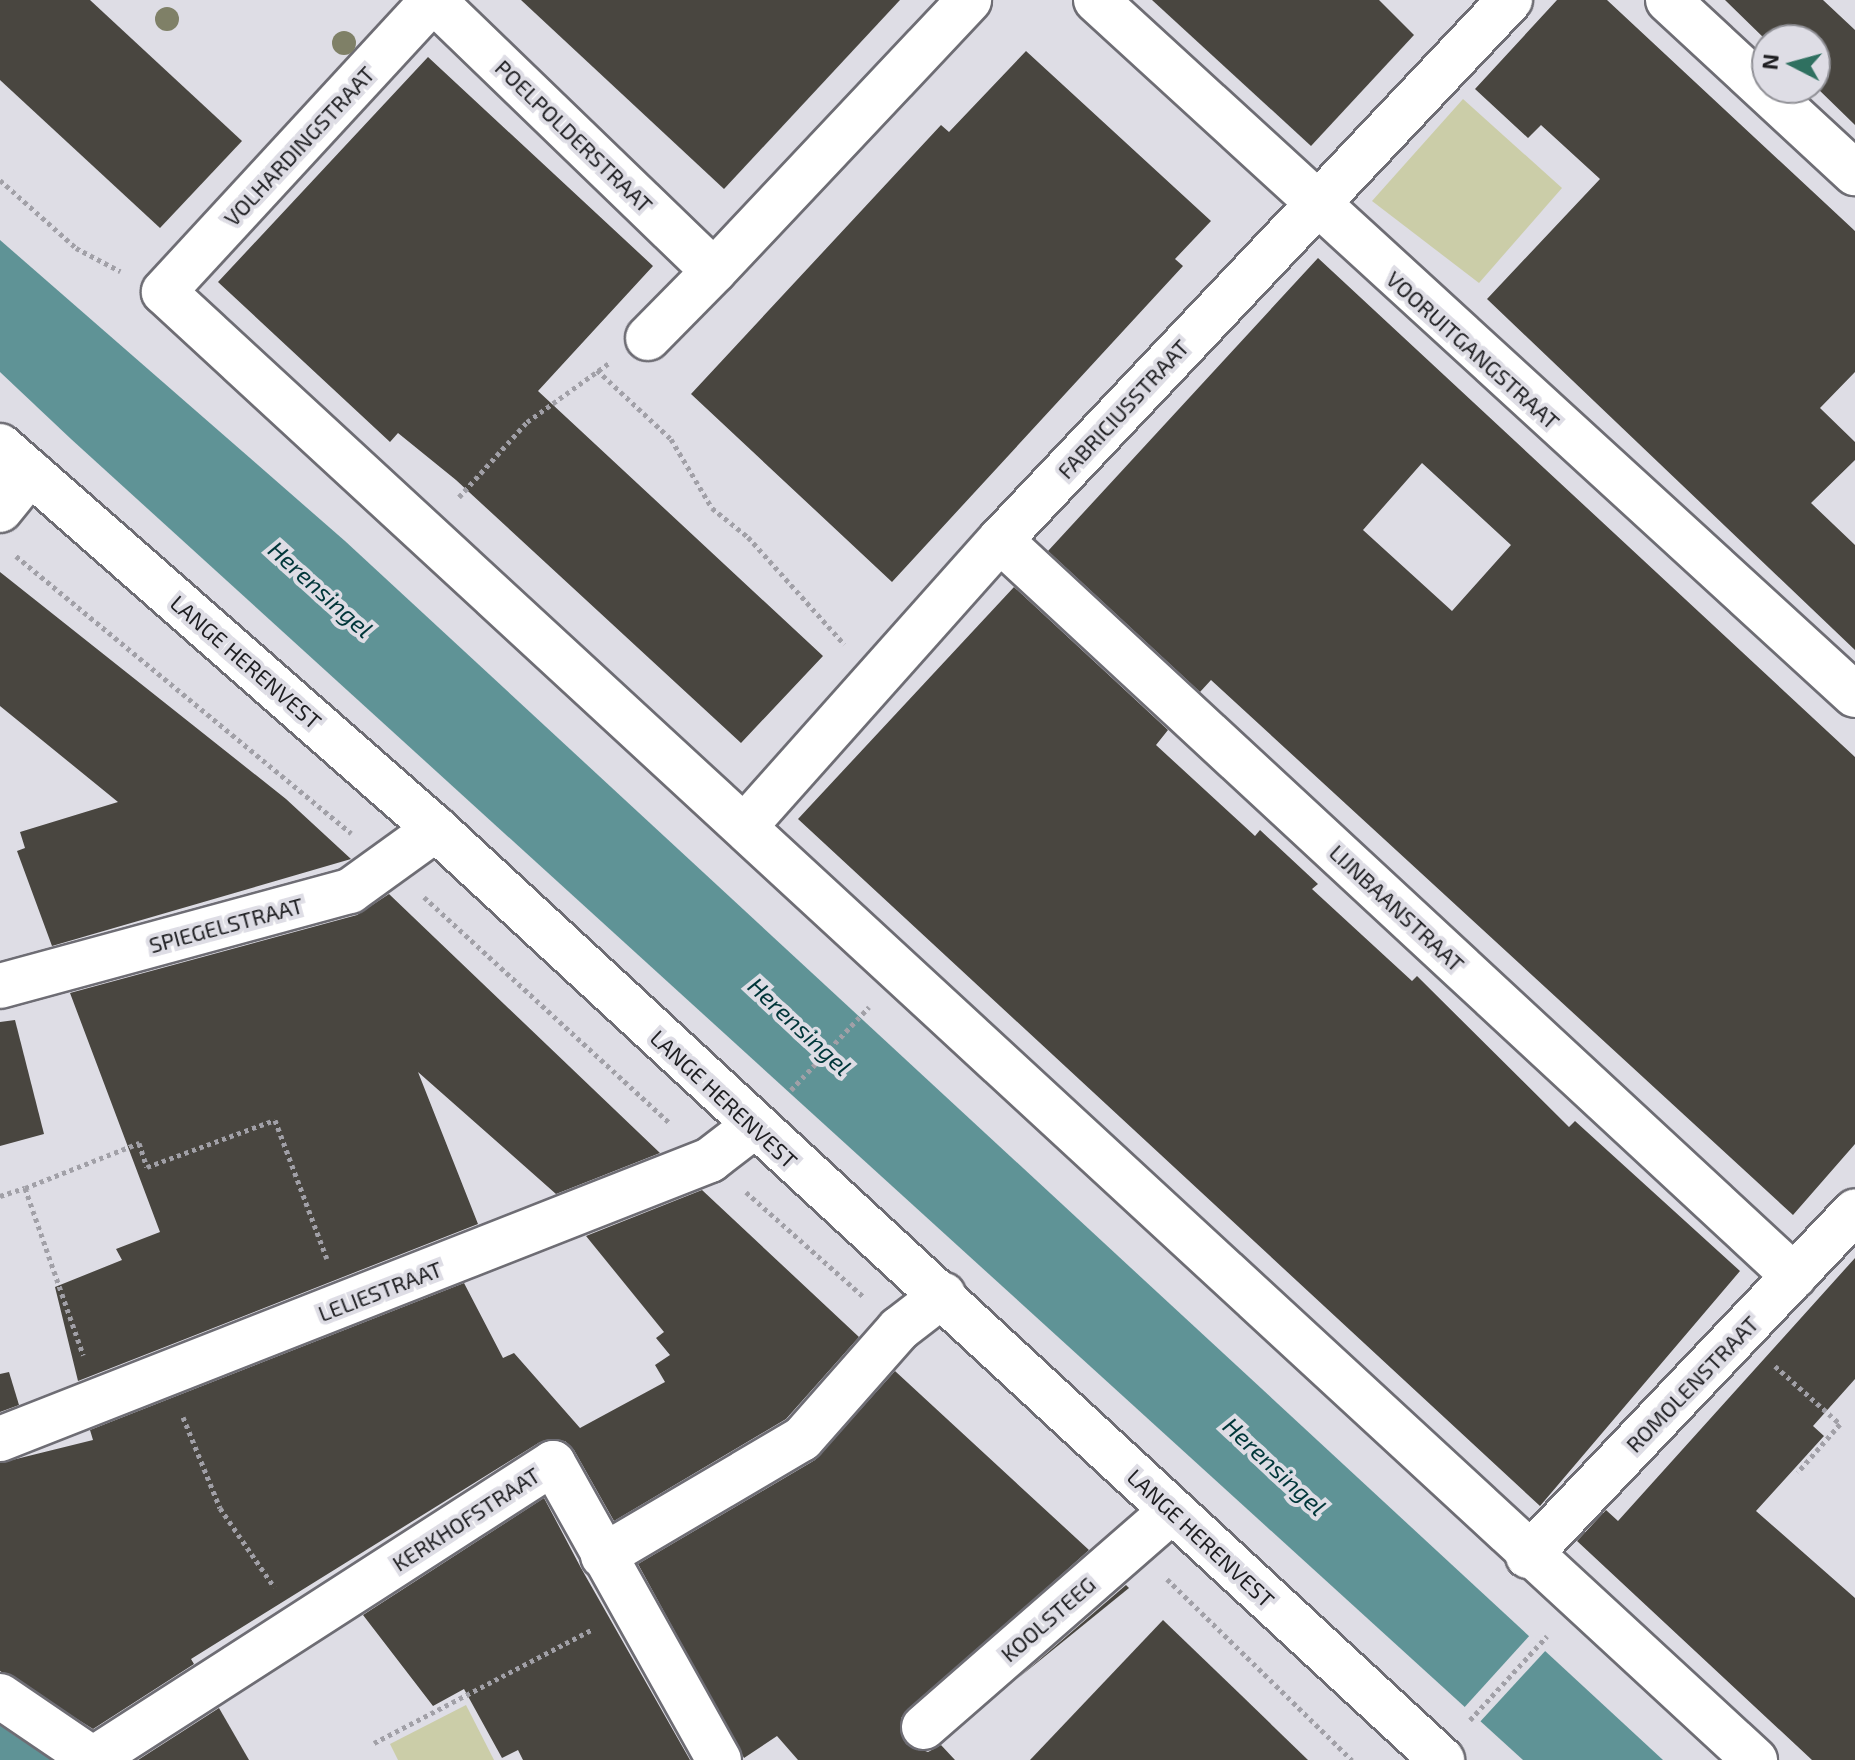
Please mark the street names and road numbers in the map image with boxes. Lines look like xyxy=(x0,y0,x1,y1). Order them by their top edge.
street label: POELPOLDERSTRAAT xyxy=(490,54,658,218)
street label: VOLHARDINGSTRAAT xyxy=(218,61,380,231)
street label: VOORUITGANGSTRAAT xyxy=(1381,265,1565,435)
street label: FABRICIUSSTRAAT xyxy=(1052,334,1194,484)
street label: LANGE HERENVEST xyxy=(165,589,327,735)
street label: LIJNBAANSTRAAT xyxy=(1324,839,1470,977)
street label: SPIEGELSTRAAT xyxy=(146,892,306,958)
street label: LANGE HERENVEST xyxy=(645,1024,803,1174)
street label: LELIESTRAAT xyxy=(314,1255,446,1327)
street label: ROMOLENSTRAAT xyxy=(1620,1310,1764,1458)
street label: KERKHOFSTRAAT xyxy=(387,1461,545,1577)
street label: LANGE HERENVEST xyxy=(1122,1463,1280,1613)
street label: KOOLSTEEG xyxy=(995,1571,1101,1667)

